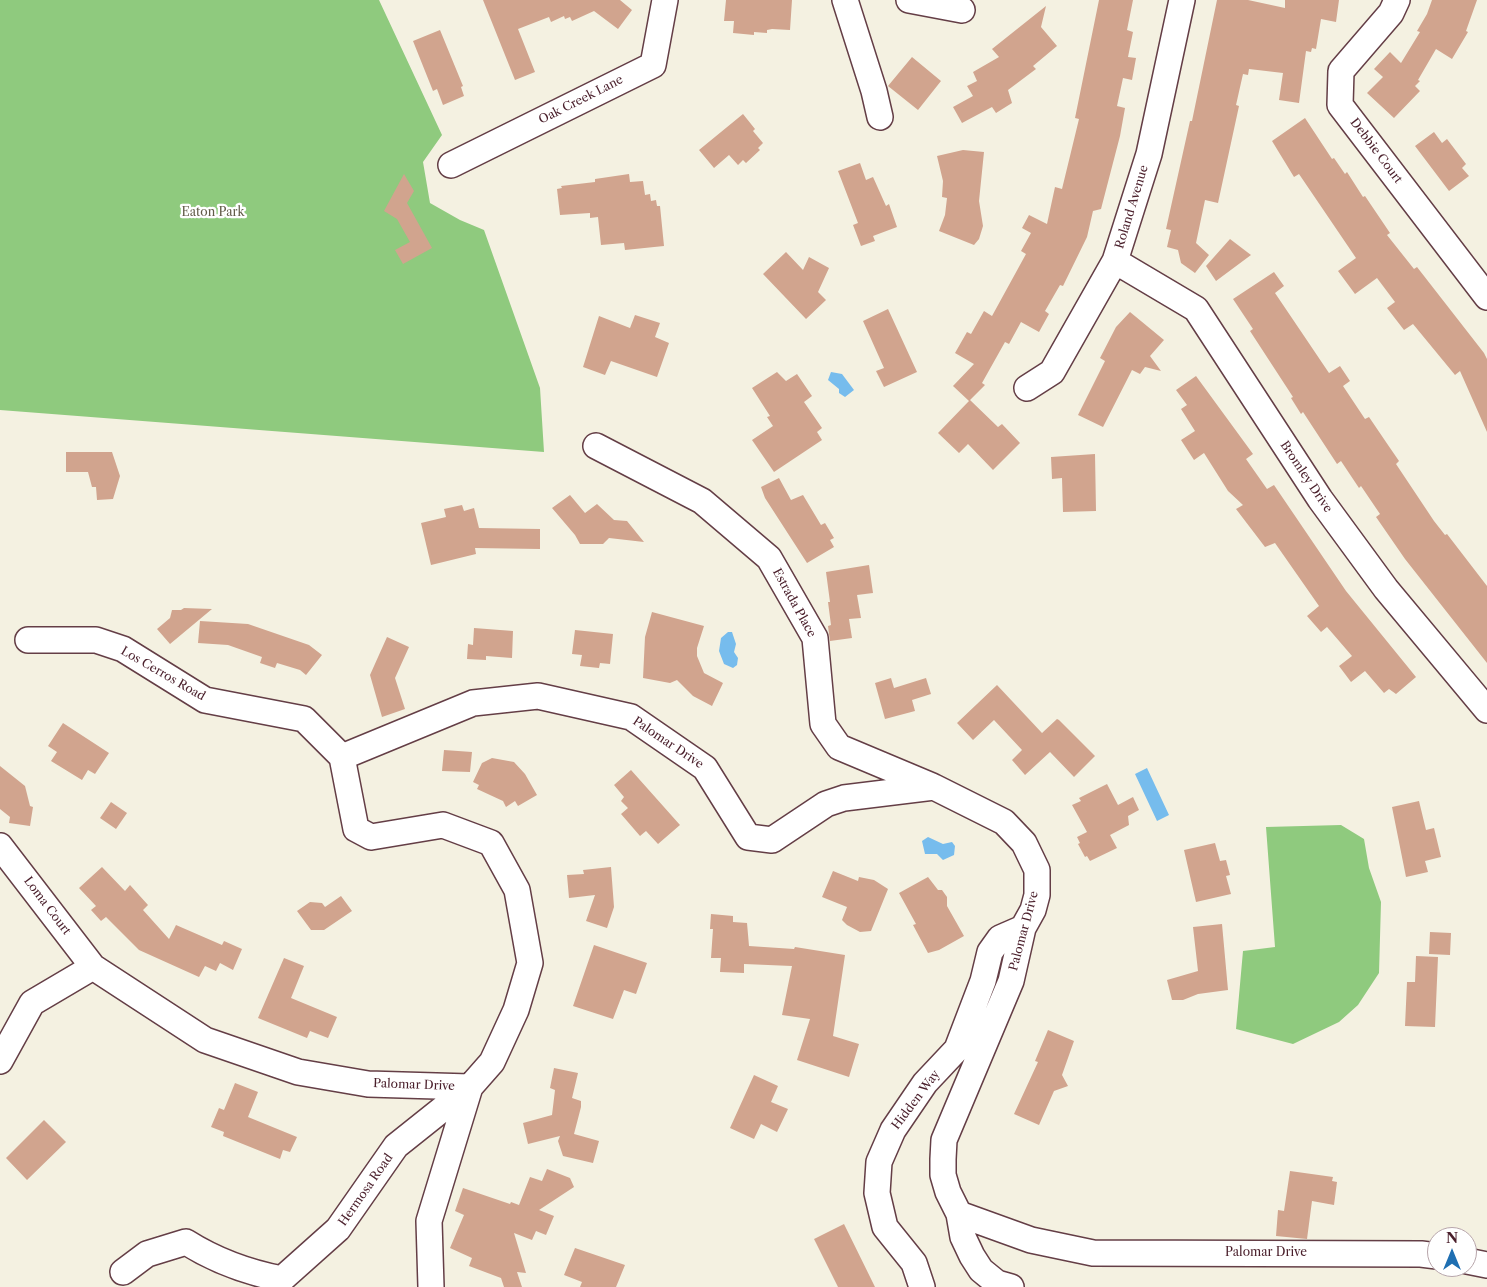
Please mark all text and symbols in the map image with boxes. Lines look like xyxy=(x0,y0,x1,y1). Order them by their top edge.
street label: Oak Creek Lane xyxy=(536,73,626,127)
street label: Debbie Court xyxy=(1347,116,1405,186)
street label: Roland Avenue xyxy=(1112,163,1152,251)
park label: Eaton Park xyxy=(182,206,244,220)
street label: Bromley Drive xyxy=(1277,439,1335,515)
street label: Estrada Place xyxy=(769,566,819,640)
street label: Los Cerros Road xyxy=(118,644,208,704)
street label: Palomar Drive xyxy=(630,714,706,772)
street label: Loma Court xyxy=(20,874,74,938)
street label: Palomar Drive xyxy=(1006,890,1042,972)
street label: Hidden Way xyxy=(889,1067,943,1133)
street label: Palomar Drive xyxy=(373,1076,455,1094)
street label: Hermosa Road xyxy=(336,1151,396,1229)
north arrow xyxy=(1427,1227,1477,1277)
text: N xyxy=(1446,1229,1458,1247)
street label: Palomar Drive xyxy=(1225,1246,1307,1260)

